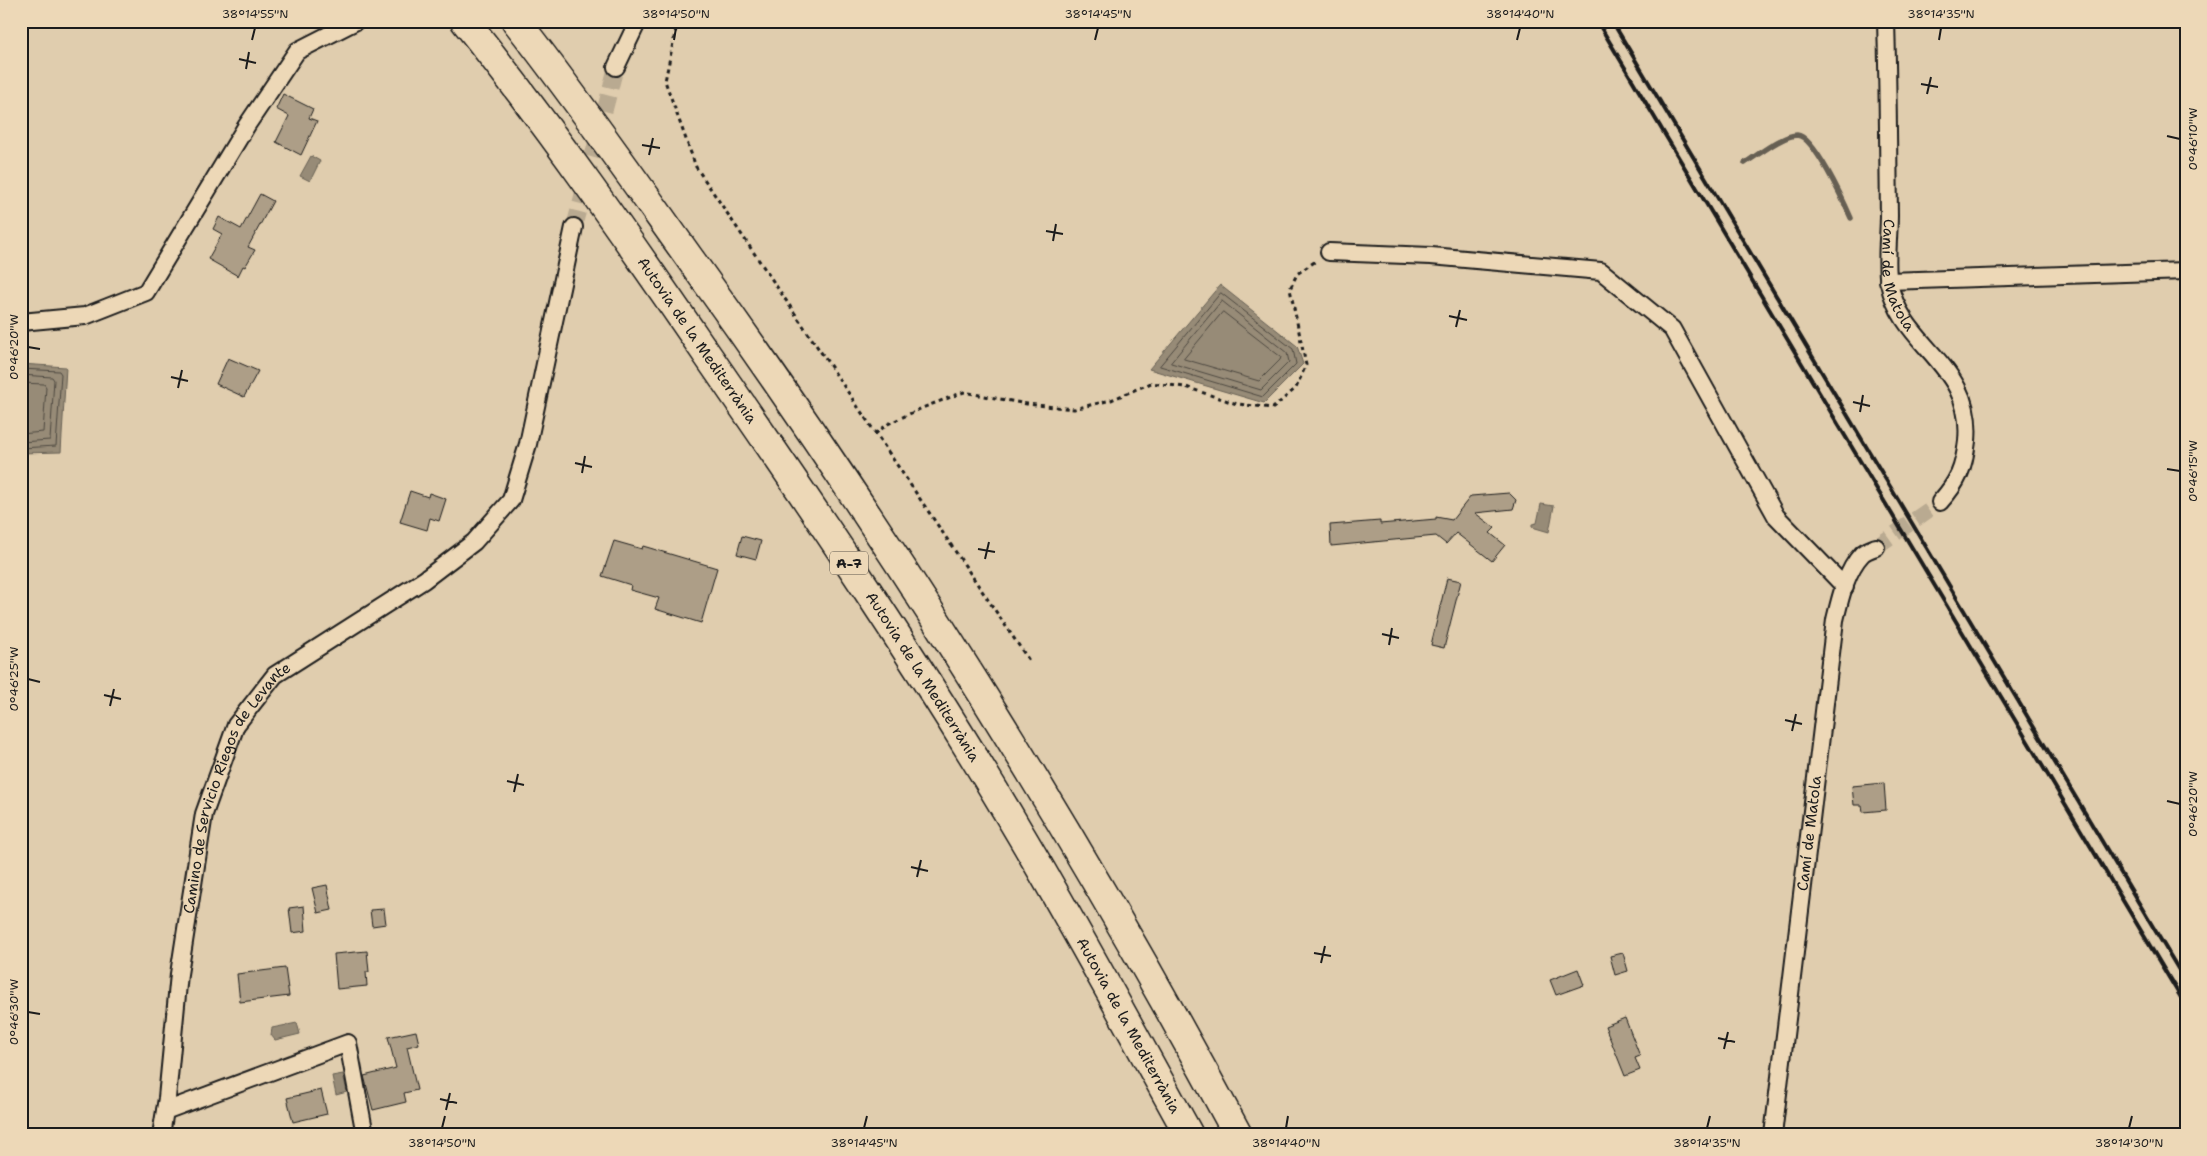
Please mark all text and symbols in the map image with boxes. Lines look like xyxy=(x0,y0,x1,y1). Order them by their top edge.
text: 38°14'55"N xyxy=(222,6,288,22)
text: 38°14'50"N xyxy=(642,6,710,22)
text: 38°14'45"N xyxy=(1064,6,1132,22)
text: 38°14'40"N xyxy=(1486,6,1554,22)
text: 38°14'35"N xyxy=(1907,6,1975,22)
text: 0°46'10"W xyxy=(2185,107,2201,171)
street label: Camí de Matola xyxy=(1877,219,1920,336)
street label: Autovia de la Mediterrània xyxy=(633,253,762,428)
text: 0°46'20"W xyxy=(6,314,22,380)
text: 0°46'15"W xyxy=(2185,440,2201,502)
road number: A-7 xyxy=(830,552,868,574)
street label: Autovia de la Mediterrània xyxy=(861,588,985,766)
text: 0°46'25"W xyxy=(6,646,22,712)
street label: Camino de Servicio Riegos de Levante xyxy=(179,658,294,915)
text: 0°46'20"W xyxy=(2185,771,2201,837)
street label: Camí de Matola xyxy=(1792,774,1826,892)
street label: Autovia de la Mediterrània xyxy=(1072,934,1185,1118)
text: 0°46'30"W xyxy=(6,979,22,1045)
text: 38°14'50"N xyxy=(408,1135,476,1151)
text: 38°14'45"N xyxy=(830,1135,898,1151)
text: 38°14'40"N xyxy=(1252,1135,1320,1151)
text: 38°14'35"N xyxy=(1673,1135,1741,1151)
text: 38°14'30"N xyxy=(2095,1135,2163,1151)

